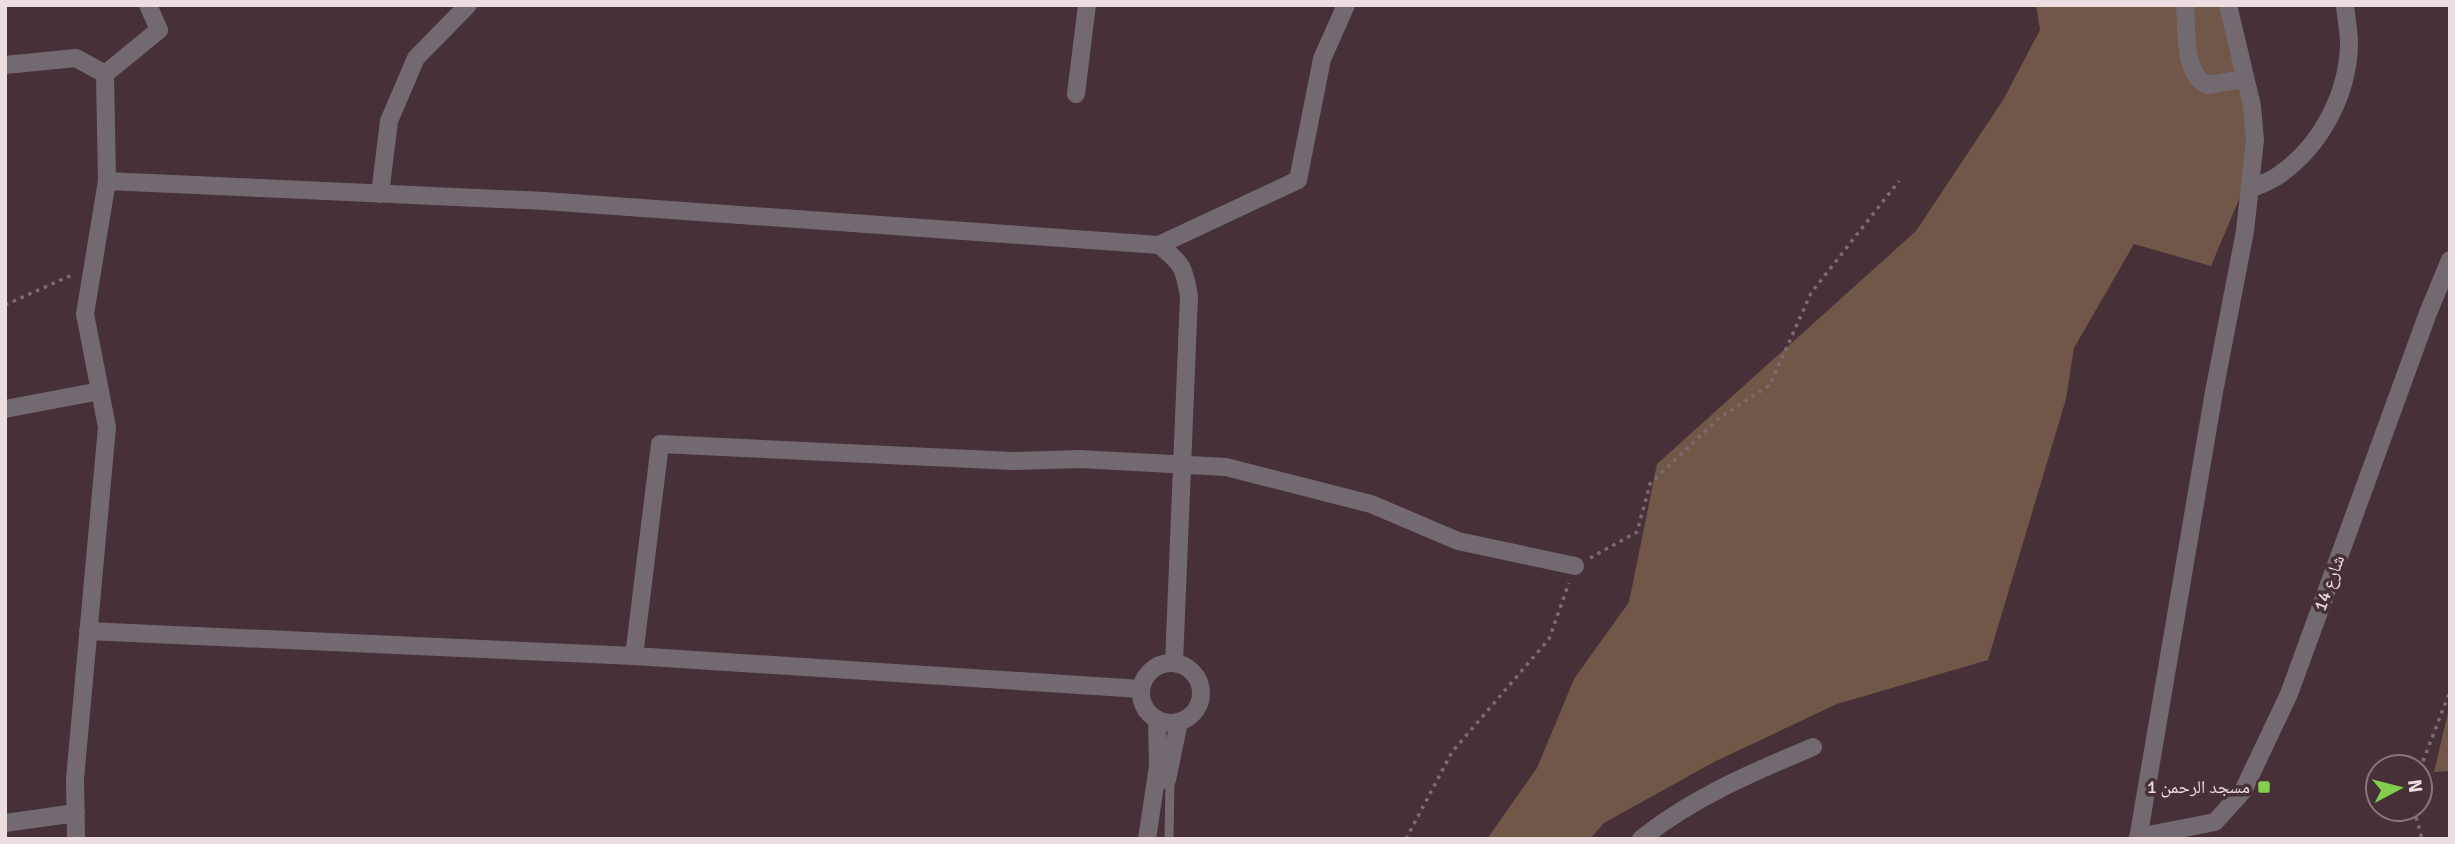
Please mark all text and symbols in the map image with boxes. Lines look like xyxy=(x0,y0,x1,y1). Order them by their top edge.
street label: شارع 14 xyxy=(2309,552,2349,614)
north arrow xyxy=(2364,753,2434,823)
place label: مسجد الرحمن 1 xyxy=(2147,776,2250,798)
text: N xyxy=(2402,778,2428,794)
marker: مسجد الرحمن 1 xyxy=(2256,779,2272,795)

